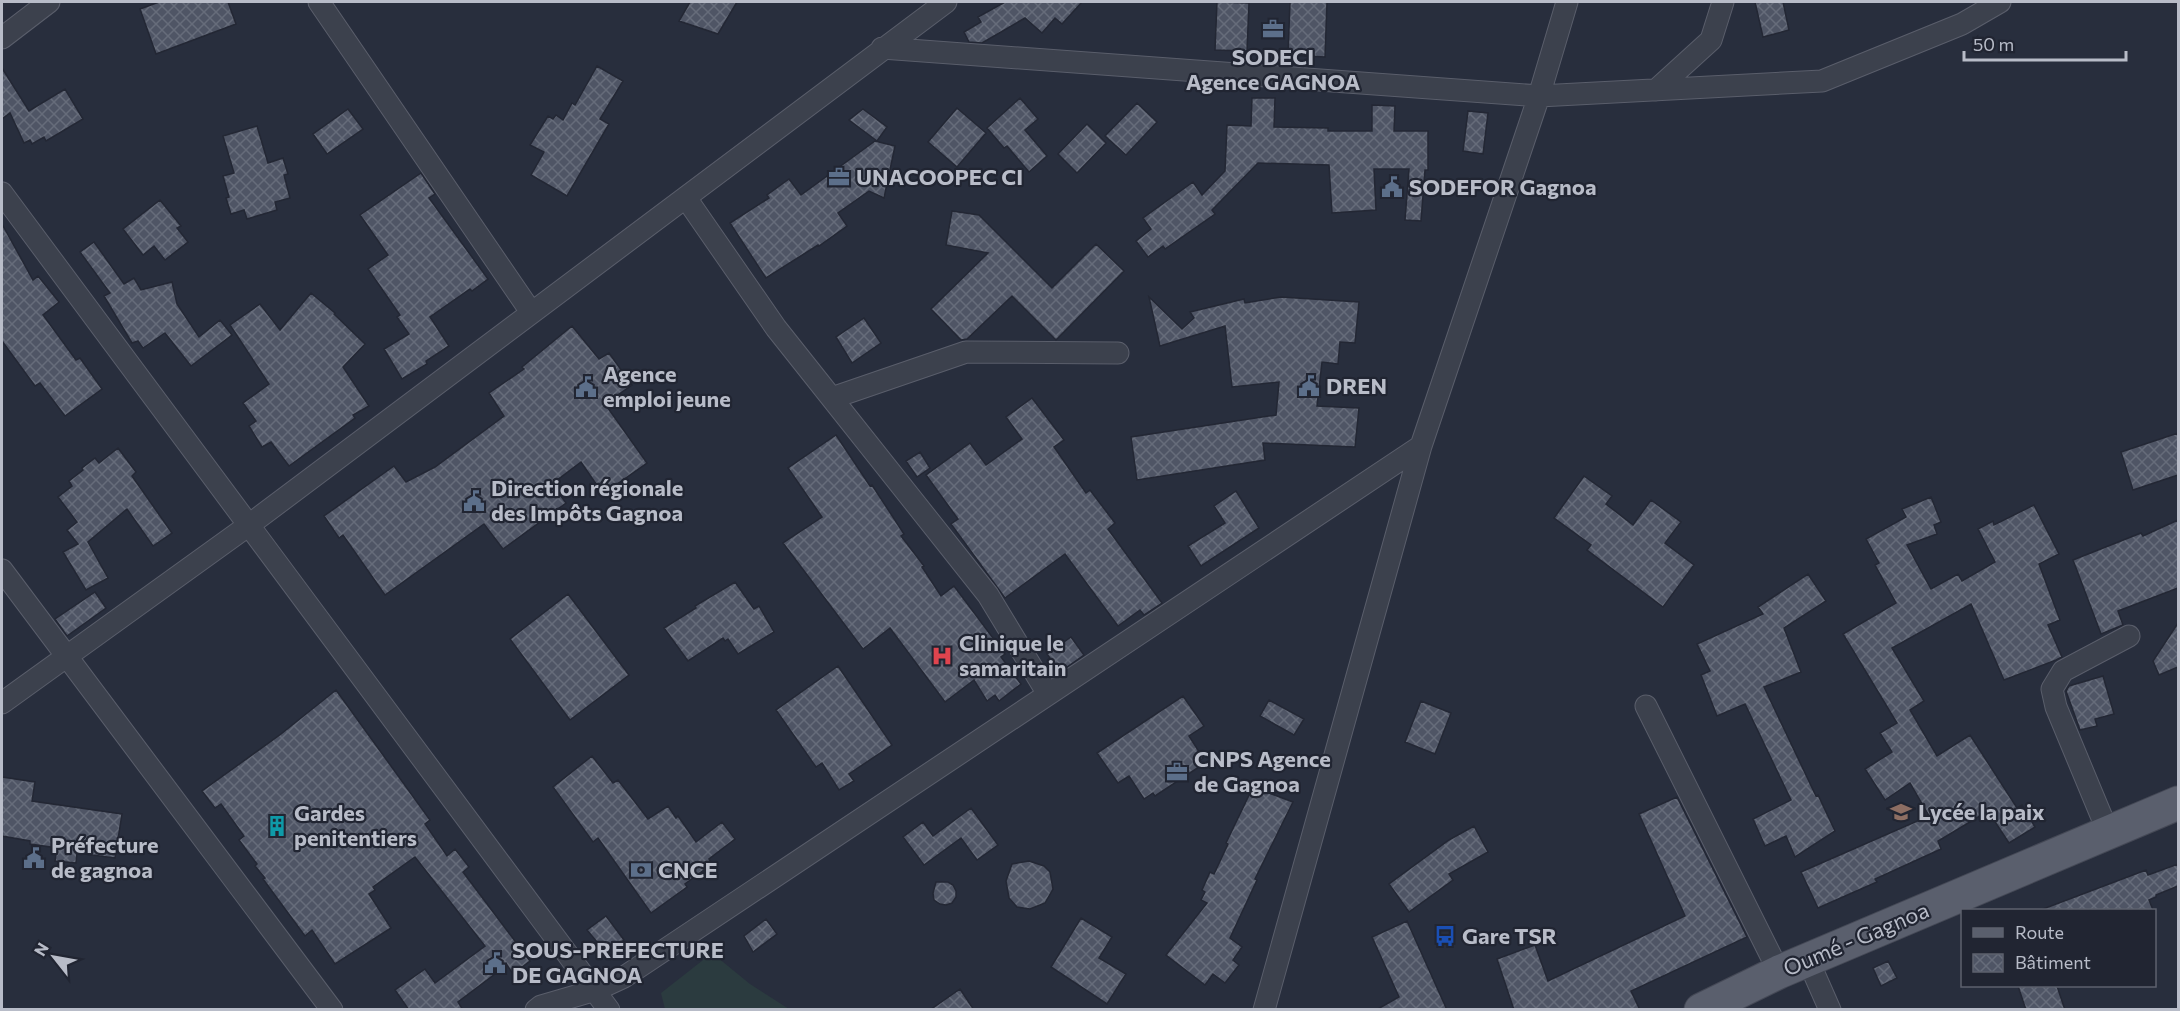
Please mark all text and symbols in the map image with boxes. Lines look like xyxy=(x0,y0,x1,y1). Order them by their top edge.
office icon: SODECI Agence GAGNOA xyxy=(1261,17,1285,41)
scale bar xyxy=(1964,24,2126,62)
text: 50 m xyxy=(1973,33,2014,55)
place label: SODECI Agence GAGNOA xyxy=(1186,43,1361,95)
place label: UNACOOPEC CI xyxy=(856,163,1023,190)
office icon: UNACOOPEC CI xyxy=(827,165,851,189)
place label: SODEFOR Gagnoa xyxy=(1409,173,1597,200)
public building icon: SODEFOR Gagnoa xyxy=(1380,175,1404,199)
place label: Agence emploi jeune xyxy=(603,360,731,412)
place label: DREN xyxy=(1326,372,1387,399)
public building icon: DREN xyxy=(1297,374,1321,398)
public building icon: Agence emploi jeune xyxy=(574,375,598,399)
place label: Direction régionale des Impôts Gagnoa xyxy=(491,474,683,526)
public building icon: Direction régionale des Impôts Gagnoa xyxy=(462,489,486,513)
place label: Clinique le samaritain xyxy=(959,629,1067,681)
hospital icon: Clinique le samaritain xyxy=(930,644,954,668)
place label: CNPS Agence de Gagnoa xyxy=(1194,745,1331,797)
office icon: CNPS Agence de Gagnoa xyxy=(1165,760,1189,784)
place label: Lycée la paix xyxy=(1918,798,2045,825)
place label: Gardes penitentiers xyxy=(294,799,417,851)
school or university icon: Lycée la paix xyxy=(1889,800,1913,824)
building icon: Gardes penitentiers xyxy=(265,814,289,838)
place label: Préfecture de gagnoa xyxy=(51,831,159,883)
public building icon: Préfecture de gagnoa xyxy=(22,846,46,870)
place label: CNCE xyxy=(658,856,718,883)
bank icon: CNCE xyxy=(629,858,653,882)
street label: Oumé - Gagnoa xyxy=(1779,896,1933,981)
legend xyxy=(1961,909,2156,987)
text: Route xyxy=(2015,921,2064,943)
place label: Gare TSR xyxy=(1462,922,1557,949)
bus stop icon: Gare TSR xyxy=(1433,924,1457,948)
north arrow xyxy=(24,927,84,987)
place label: SOUS-PREFECTURE DE GAGNOA xyxy=(512,936,724,988)
text: N xyxy=(29,939,52,959)
public building icon: SOUS-PREFECTURE DE GAGNOA xyxy=(483,951,507,975)
text: Bâtiment xyxy=(2015,951,2091,973)

